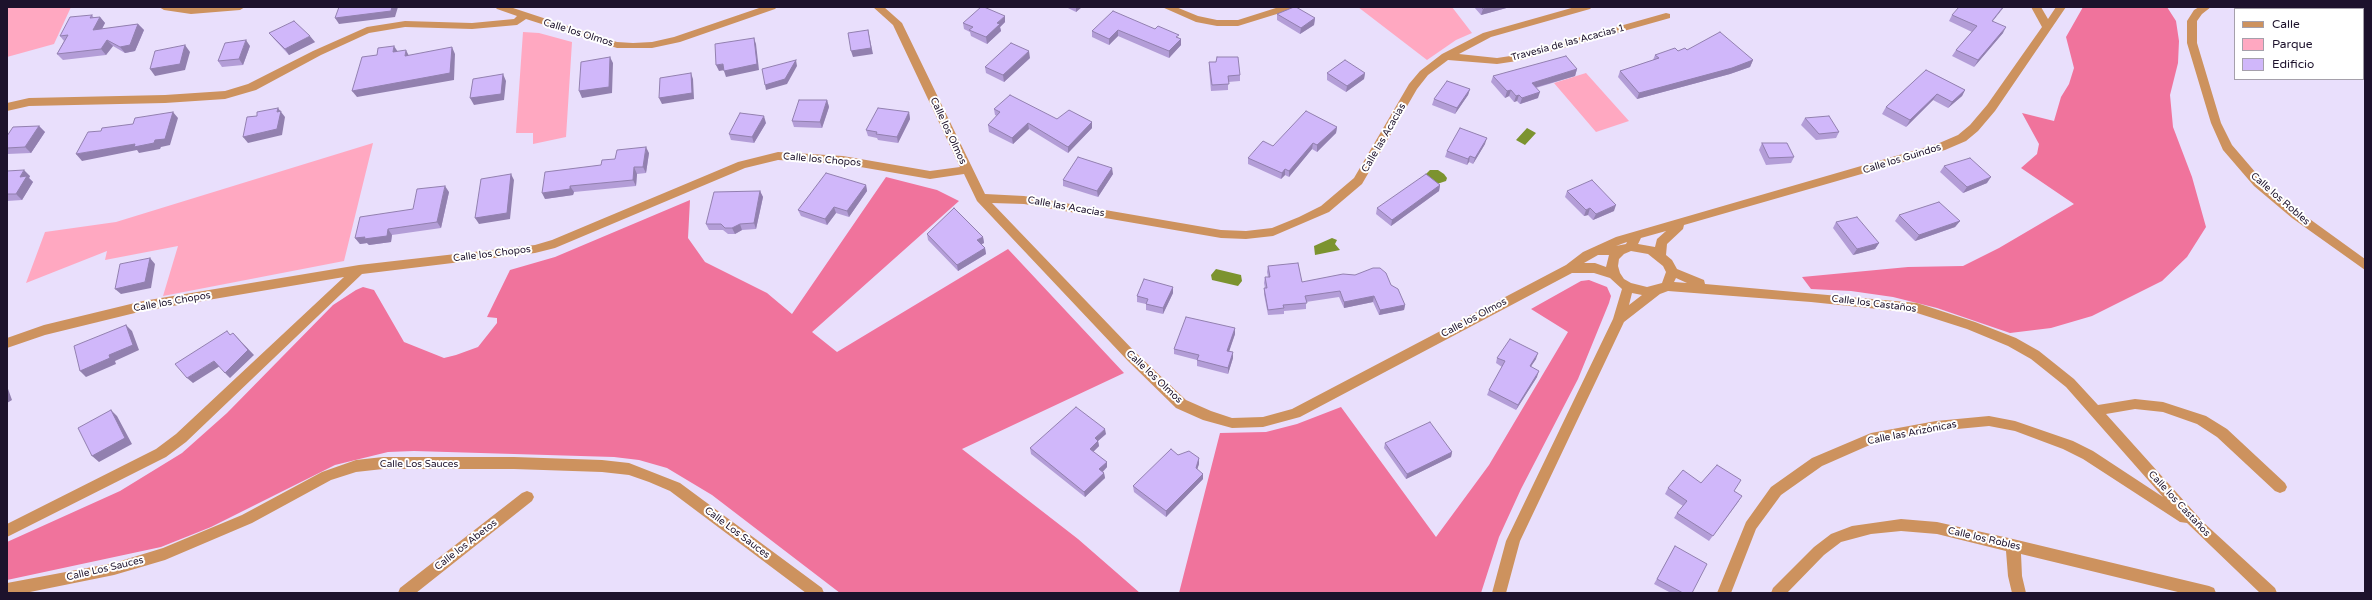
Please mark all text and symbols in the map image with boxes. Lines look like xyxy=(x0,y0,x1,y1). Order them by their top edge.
legend xyxy=(2234,8,2364,80)
street label: Calle los Olmos xyxy=(542,17,614,49)
text: Calle xyxy=(2272,17,2300,31)
street label: Travesía de las Acacias 1 xyxy=(1510,22,1626,64)
text: Parque xyxy=(2272,37,2313,51)
text: Edificio xyxy=(2272,57,2314,71)
street label: Calle los Olmos xyxy=(927,96,969,166)
street label: Calle las Acacias xyxy=(1359,101,1409,175)
street label: Calle los Guindos xyxy=(1861,141,1943,177)
street label: Calle los Chopos xyxy=(783,151,861,169)
street label: Calle los Robles xyxy=(2248,170,2312,228)
street label: Calle las Acacias xyxy=(1027,194,1105,220)
street label: Calle los Chopos xyxy=(453,243,531,265)
street label: Calle los Chopos xyxy=(133,289,211,315)
street label: Calle los Castaños xyxy=(1831,293,1917,315)
street label: Calle los Olmos xyxy=(1439,296,1509,340)
street label: Calle los Olmos xyxy=(1123,348,1185,406)
street label: Calle las Arizónicas xyxy=(1866,418,1958,448)
street label: Calle Los Sauces xyxy=(380,458,458,470)
street label: Calle los Castaños xyxy=(2145,469,2213,539)
street label: Calle Los Sauces xyxy=(702,505,772,561)
street label: Calle los Abetos xyxy=(432,517,500,573)
street label: Calle los Robles xyxy=(1946,525,2022,553)
street label: Calle Los Sauces xyxy=(65,554,145,584)

